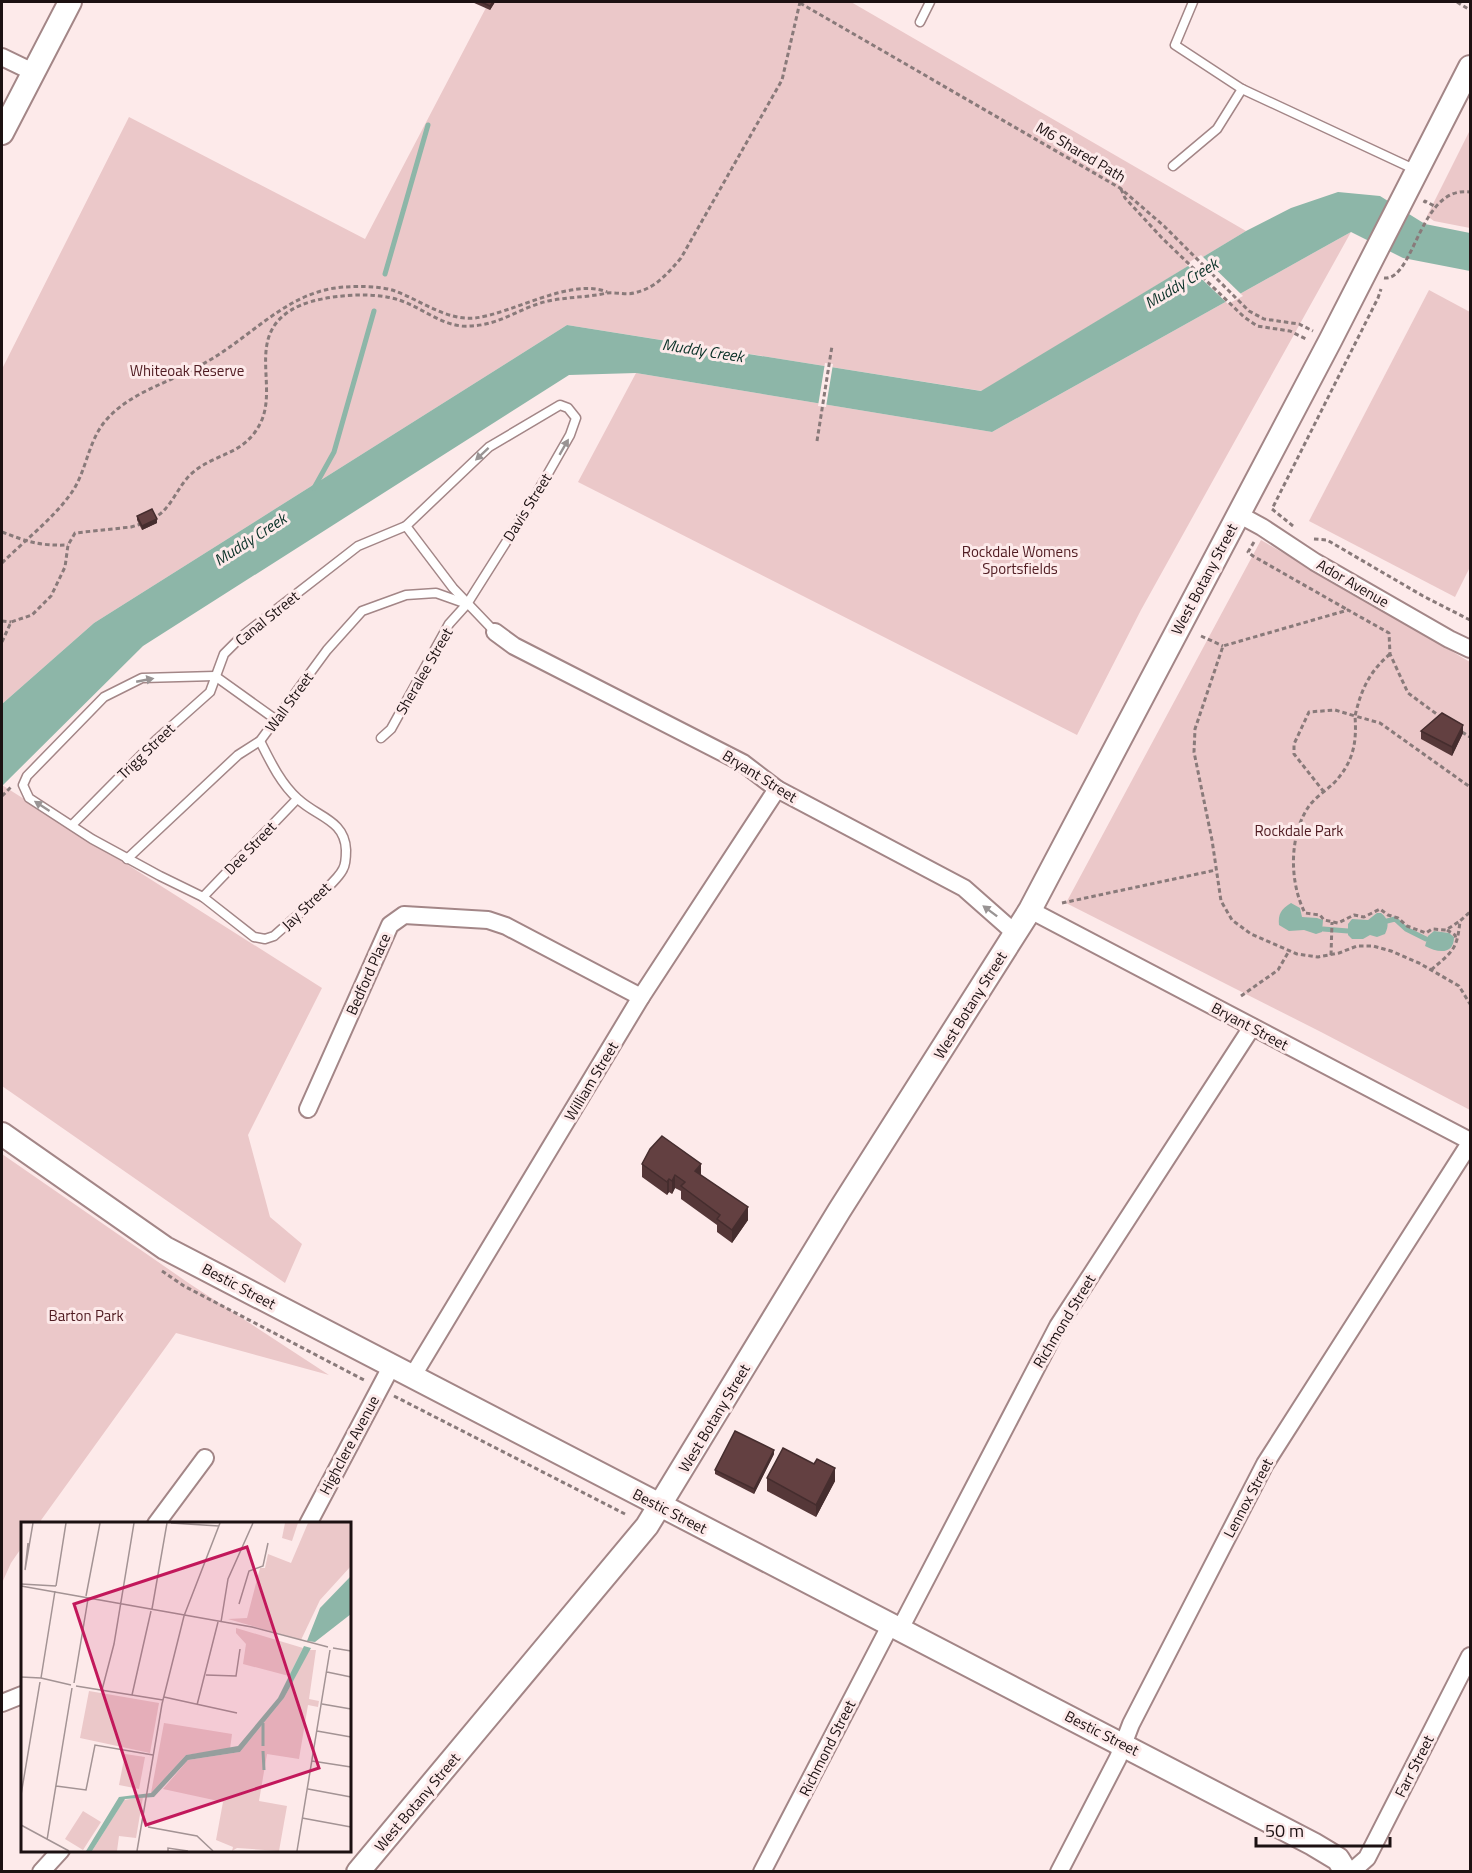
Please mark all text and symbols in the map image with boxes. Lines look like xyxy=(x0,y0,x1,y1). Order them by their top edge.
street label: M6 Shared Path xyxy=(1032,116,1130,188)
water label: Muddy Creek xyxy=(1140,251,1224,314)
water label: Muddy Creek xyxy=(661,332,747,369)
park label: Whiteoak Reserve xyxy=(130,359,244,382)
one-way arrow xyxy=(558,439,569,455)
one-way arrow xyxy=(475,447,490,460)
street label: Davis Street xyxy=(497,468,557,546)
water label: Muddy Creek xyxy=(209,506,293,571)
street label: West Botany Street xyxy=(1165,519,1243,639)
park label: Rockdale Womens Sportsfields xyxy=(962,540,1078,580)
street label: Ador Avenue xyxy=(1313,553,1393,613)
street label: Canal Street xyxy=(230,584,305,651)
street label: Sheralee Street xyxy=(390,623,459,719)
street label: Wall Street xyxy=(259,667,319,737)
one-way arrow xyxy=(136,675,155,684)
street label: Trigg Street xyxy=(112,717,181,784)
street label: Bryant Street xyxy=(718,744,802,808)
one-way arrow xyxy=(33,801,50,812)
street label: Dee Street xyxy=(219,815,282,880)
park label: Rockdale Park xyxy=(1254,819,1344,842)
street label: Jay Street xyxy=(276,876,336,935)
one-way arrow xyxy=(982,905,997,917)
street label: Bedford Place xyxy=(340,929,396,1019)
street label: West Botany Street xyxy=(928,946,1013,1063)
street label: Bryant Street xyxy=(1207,996,1293,1056)
street label: William Street xyxy=(558,1036,624,1125)
street label: Bestic Street xyxy=(198,1257,281,1315)
street label: Richmond Street xyxy=(1027,1269,1101,1372)
park label: Barton Park xyxy=(48,1304,124,1327)
street label: West Botany Street xyxy=(672,1359,756,1477)
street label: Highclere Avenue xyxy=(313,1391,385,1499)
street label: Lennox Street xyxy=(1217,1453,1279,1542)
street label: Bestic Street xyxy=(629,1482,712,1540)
inset map xyxy=(21,1522,351,1852)
street label: Richmond Street xyxy=(793,1695,862,1800)
street label: Bestic Street xyxy=(1061,1704,1144,1762)
street label: Farr Street xyxy=(1388,1730,1440,1801)
street label: West Botany Street xyxy=(369,1747,466,1857)
scale bar xyxy=(1256,1810,1390,1848)
text: 50 m xyxy=(1265,1817,1304,1844)

